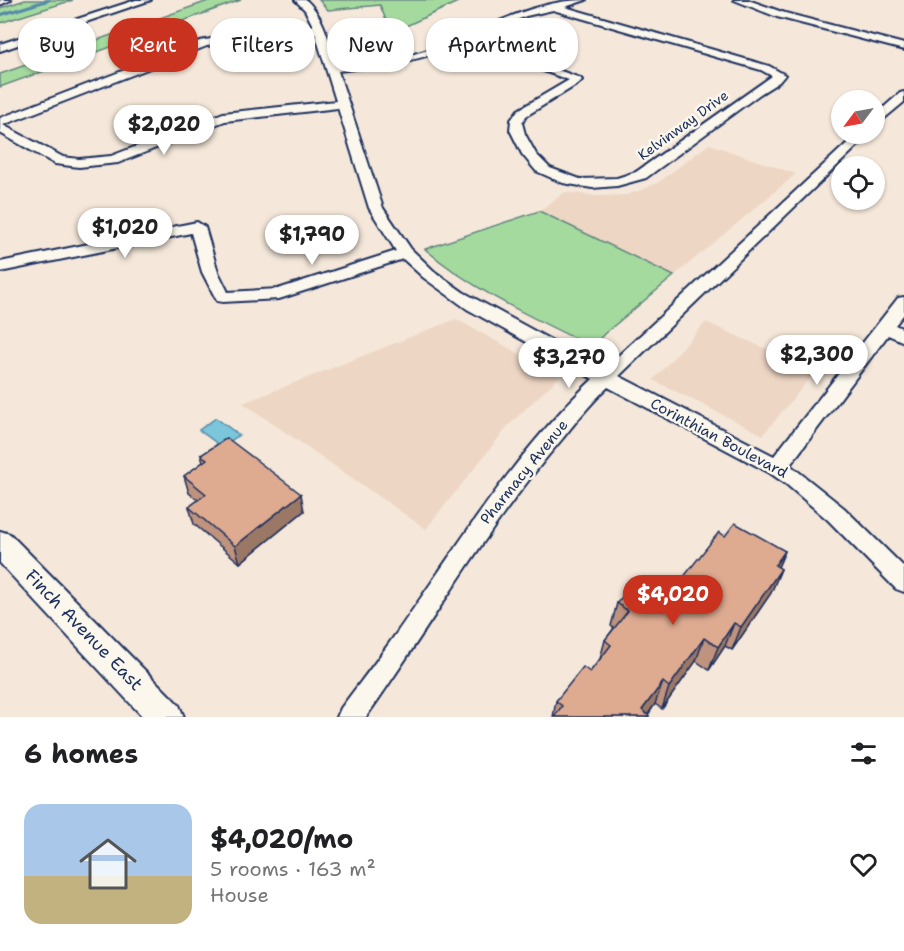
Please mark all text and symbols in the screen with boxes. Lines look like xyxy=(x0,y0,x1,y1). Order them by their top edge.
chip: Buy xyxy=(18,18,96,72)
chip: Rent xyxy=(108,18,198,72)
chip: Filters xyxy=(210,18,315,72)
chip: New xyxy=(327,18,414,72)
chip: Apartment xyxy=(426,18,578,72)
street label: Kelvinway Drive xyxy=(634,86,732,164)
north arrow xyxy=(831,90,885,144)
map controls xyxy=(831,90,885,210)
pin: $2,020 xyxy=(115,105,213,156)
text: $2,020 xyxy=(128,111,200,137)
button: locate xyxy=(831,156,885,210)
pin: $1,020 xyxy=(76,208,174,259)
text: $1,020 xyxy=(91,214,159,240)
pin: $1,790 xyxy=(263,215,361,266)
text: $1,790 xyxy=(279,221,345,247)
pin: $2,300 xyxy=(768,335,866,386)
pin: $3,270 xyxy=(520,338,618,389)
text: $2,300 xyxy=(780,341,854,367)
text: $3,270 xyxy=(532,344,606,370)
street label: Corinthian Boulevard xyxy=(647,393,791,483)
street label: Pharmacy Avenue xyxy=(476,415,572,529)
street label: Finch Avenue East xyxy=(20,564,148,696)
pin: $4,020 xyxy=(624,575,722,626)
text: $4,020 xyxy=(637,581,709,607)
text: 6 homes xyxy=(24,736,138,771)
icon: filters xyxy=(847,737,880,770)
text: $4,020/mo xyxy=(210,821,354,856)
icon: home xyxy=(72,828,144,900)
icon: heart xyxy=(847,848,880,881)
text: 5 rooms · 163 m² xyxy=(210,856,376,882)
text: House xyxy=(210,882,269,908)

